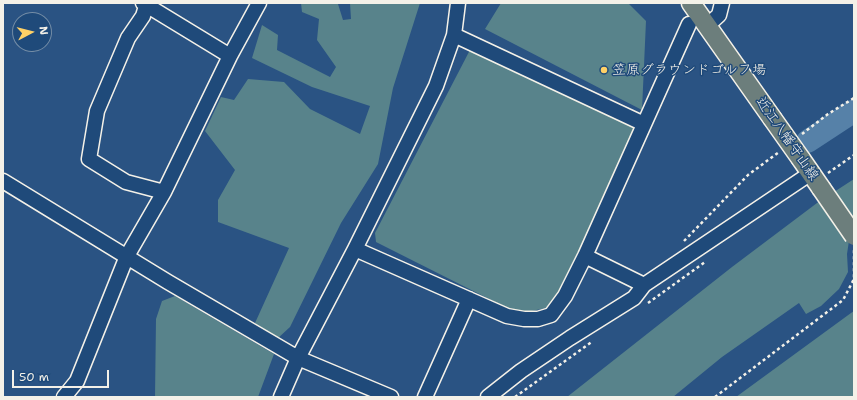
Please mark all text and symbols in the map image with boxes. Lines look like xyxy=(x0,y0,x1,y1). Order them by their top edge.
north arrow xyxy=(12,12,52,52)
text: N xyxy=(35,25,51,36)
place label: 笠原グラウンドゴルフ場 xyxy=(612,62,766,78)
marker: 笠原グラウンドゴルフ場 xyxy=(599,65,609,75)
street label: 近江八幡守山線 xyxy=(752,94,822,184)
scale bar xyxy=(14,362,111,388)
text: 50 m xyxy=(19,369,49,385)

